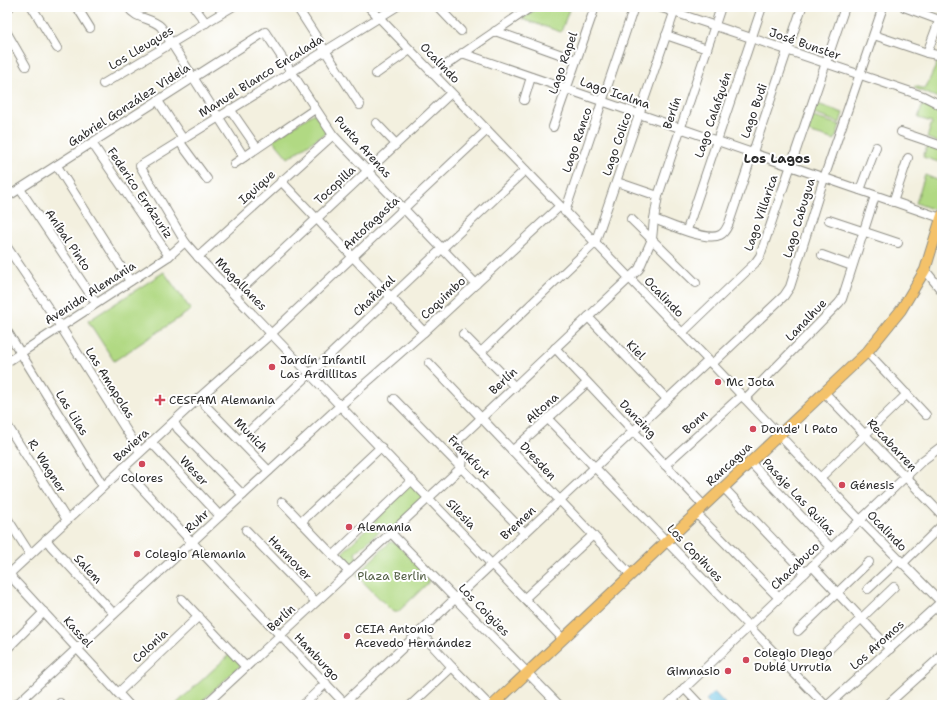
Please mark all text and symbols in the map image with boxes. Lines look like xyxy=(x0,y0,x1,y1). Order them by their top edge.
street label: Los Lleuques xyxy=(106,22,177,74)
street label: José Bunster xyxy=(767,24,843,64)
street label: Lago Rapel xyxy=(545,29,581,96)
street label: Manuel Blanco Encalada xyxy=(196,31,327,121)
street label: Ocalindo xyxy=(417,39,463,87)
street label: Gabriel González Videla xyxy=(65,59,193,150)
street label: Lago Calafquén xyxy=(691,70,735,160)
street label: Lago Icalma xyxy=(578,74,653,113)
street label: Lago Budi xyxy=(737,81,771,141)
street label: Berlín xyxy=(659,95,685,131)
street label: Lago Ranco xyxy=(558,105,596,175)
street label: Lago Colico xyxy=(599,110,635,178)
street label: Punta Arenas xyxy=(331,113,395,181)
street label: Federico Errázuriz xyxy=(104,144,176,242)
district label: Los Lagos xyxy=(744,150,810,167)
street label: Tocopilla xyxy=(311,161,359,208)
street label: Iquique xyxy=(235,166,279,208)
street label: Lago Villarica xyxy=(740,172,782,253)
street label: Lago Cabugua xyxy=(779,176,819,260)
street label: Antofagasta xyxy=(339,192,403,253)
street label: Aníbal Pinto xyxy=(42,206,94,274)
street label: Magallanes xyxy=(212,254,270,314)
street label: Avenida Alemania xyxy=(41,257,139,328)
street label: Chañaral xyxy=(350,272,399,320)
street label: Coquimbo xyxy=(417,273,469,323)
street label: Ocalindo xyxy=(641,273,687,321)
street label: Lanalhue xyxy=(782,295,830,345)
street label: Kiel xyxy=(623,337,649,363)
street label: Las Amapolas xyxy=(82,344,138,422)
place label: Jardín Infantil Las Ardillitas xyxy=(280,352,366,382)
marker: Jardín Infantil Las Ardillitas xyxy=(267,362,277,372)
street label: Berlín xyxy=(485,364,521,398)
place label: Mc Jota xyxy=(726,374,775,390)
marker: Mc Jota xyxy=(713,377,723,387)
street label: Las Lilas xyxy=(52,387,92,439)
street label: Altona xyxy=(522,389,562,427)
place label: CESFAM Alemania xyxy=(169,392,276,408)
marker: CESFAM Alemania xyxy=(154,394,166,406)
street label: Danzing xyxy=(616,397,660,441)
street label: Bonn xyxy=(679,406,711,438)
street label: Munich xyxy=(231,414,271,456)
street label: Recabarren xyxy=(863,415,921,475)
place label: Donde' l Pato xyxy=(761,421,838,437)
street label: Baviera xyxy=(110,424,153,465)
marker: Donde' l Pato xyxy=(748,424,758,434)
street label: Frankfurt xyxy=(444,432,494,482)
street label: R. Wagner xyxy=(24,436,70,496)
street label: Dresden xyxy=(516,438,560,484)
street label: Rancagua xyxy=(703,438,756,489)
street label: Weser xyxy=(176,452,212,490)
street label: Pasaje Las Quilas xyxy=(759,455,839,539)
marker: Colores xyxy=(137,459,147,469)
place label: Colores xyxy=(121,470,163,486)
place label: Génesis xyxy=(850,477,894,493)
marker: Génesis xyxy=(837,480,847,490)
street label: Silesia xyxy=(443,495,480,533)
street label: Bremen xyxy=(497,502,539,544)
street label: Ruhr xyxy=(181,505,213,536)
street label: Ocalindo xyxy=(864,507,910,555)
place label: Alemania xyxy=(357,519,412,535)
street label: Los Copihues xyxy=(663,521,727,585)
marker: Alemania xyxy=(344,522,354,532)
street label: Hannover xyxy=(265,532,316,584)
street label: Chacabuco xyxy=(767,539,823,593)
place label: Colegio Alemania xyxy=(145,546,246,562)
marker: Colegio Alemania xyxy=(132,549,142,559)
street label: Salem xyxy=(70,551,106,587)
park label: Plaza Berlin xyxy=(357,568,427,584)
street label: Los Coigües xyxy=(455,580,513,640)
street label: Berlín xyxy=(263,601,299,635)
street label: Kassel xyxy=(60,613,96,651)
street label: Los Aromos xyxy=(847,616,908,674)
place label: CEIA Antonio Acevedo Hernández xyxy=(355,621,472,651)
street label: Colonia xyxy=(129,625,172,666)
street label: Hamburgo xyxy=(291,630,343,684)
marker: CEIA Antonio Acevedo Hernández xyxy=(342,631,352,641)
place label: Colegio Diego Dublé Urrutia xyxy=(754,645,833,675)
marker: Colegio Diego Dublé Urrutia xyxy=(741,655,751,665)
place label: Gimnasio xyxy=(666,663,720,679)
marker: Gimnasio xyxy=(723,666,733,676)

